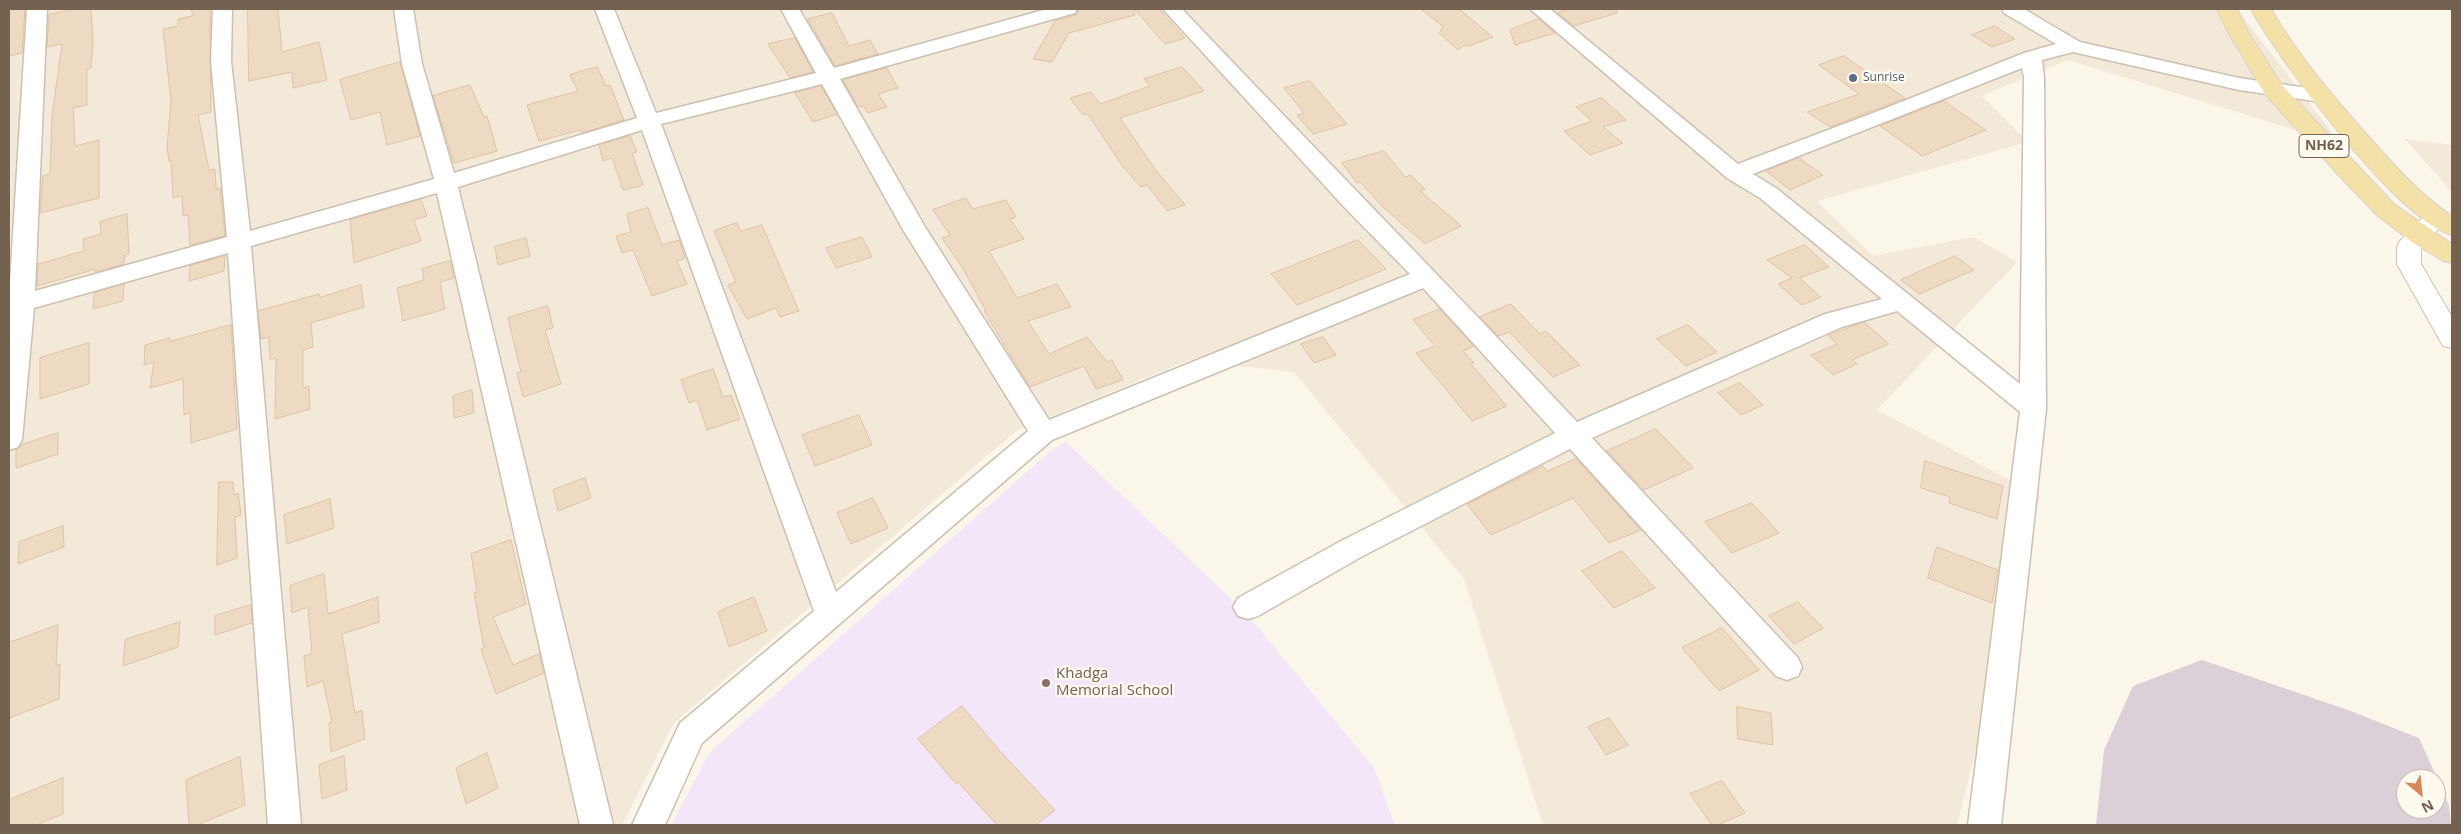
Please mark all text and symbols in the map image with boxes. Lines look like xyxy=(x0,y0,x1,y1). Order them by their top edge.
place label: Sunrise xyxy=(1863,71,1905,85)
marker: Sunrise xyxy=(1847,72,1859,84)
road number: NH62 xyxy=(2299,134,2349,158)
place label: Khadga Memorial School xyxy=(1056,665,1173,700)
marker: Khadga Memorial School xyxy=(1040,677,1052,689)
north arrow xyxy=(2396,769,2446,819)
text: N xyxy=(2418,796,2437,818)

